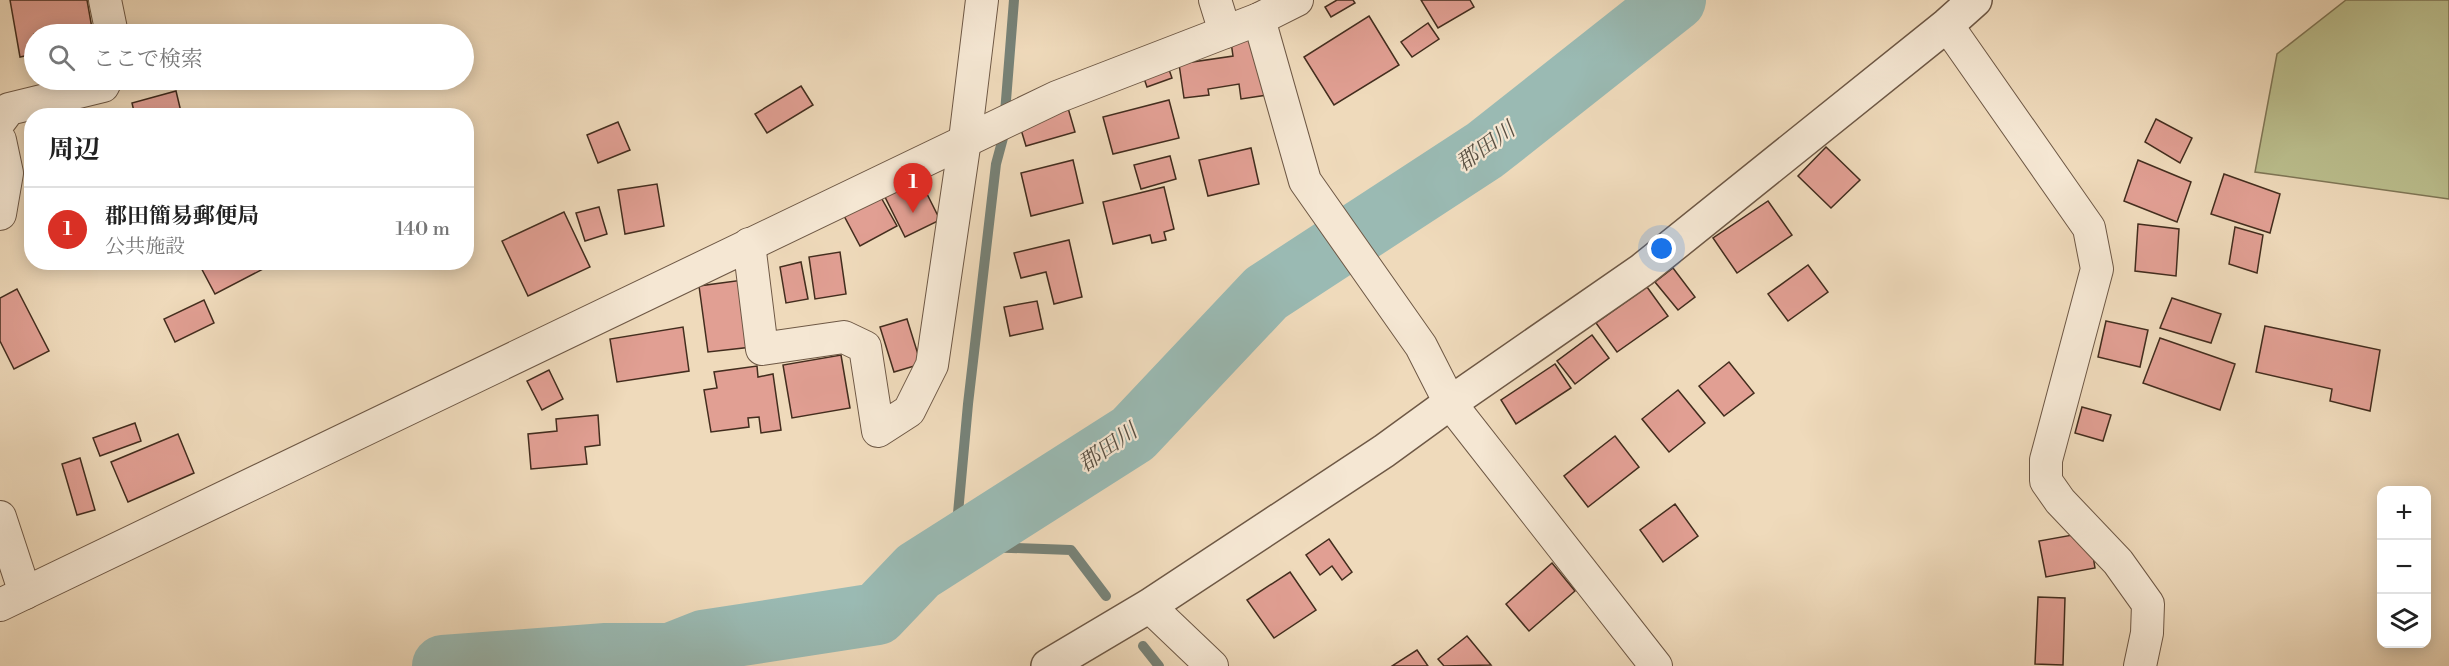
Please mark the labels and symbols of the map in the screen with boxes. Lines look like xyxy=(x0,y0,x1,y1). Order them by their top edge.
water label: 郡田川 xyxy=(1451,116,1522,177)
pin: 1 xyxy=(894,164,932,213)
your location xyxy=(1647,234,1676,263)
water label: 郡田川 xyxy=(1073,417,1144,478)

